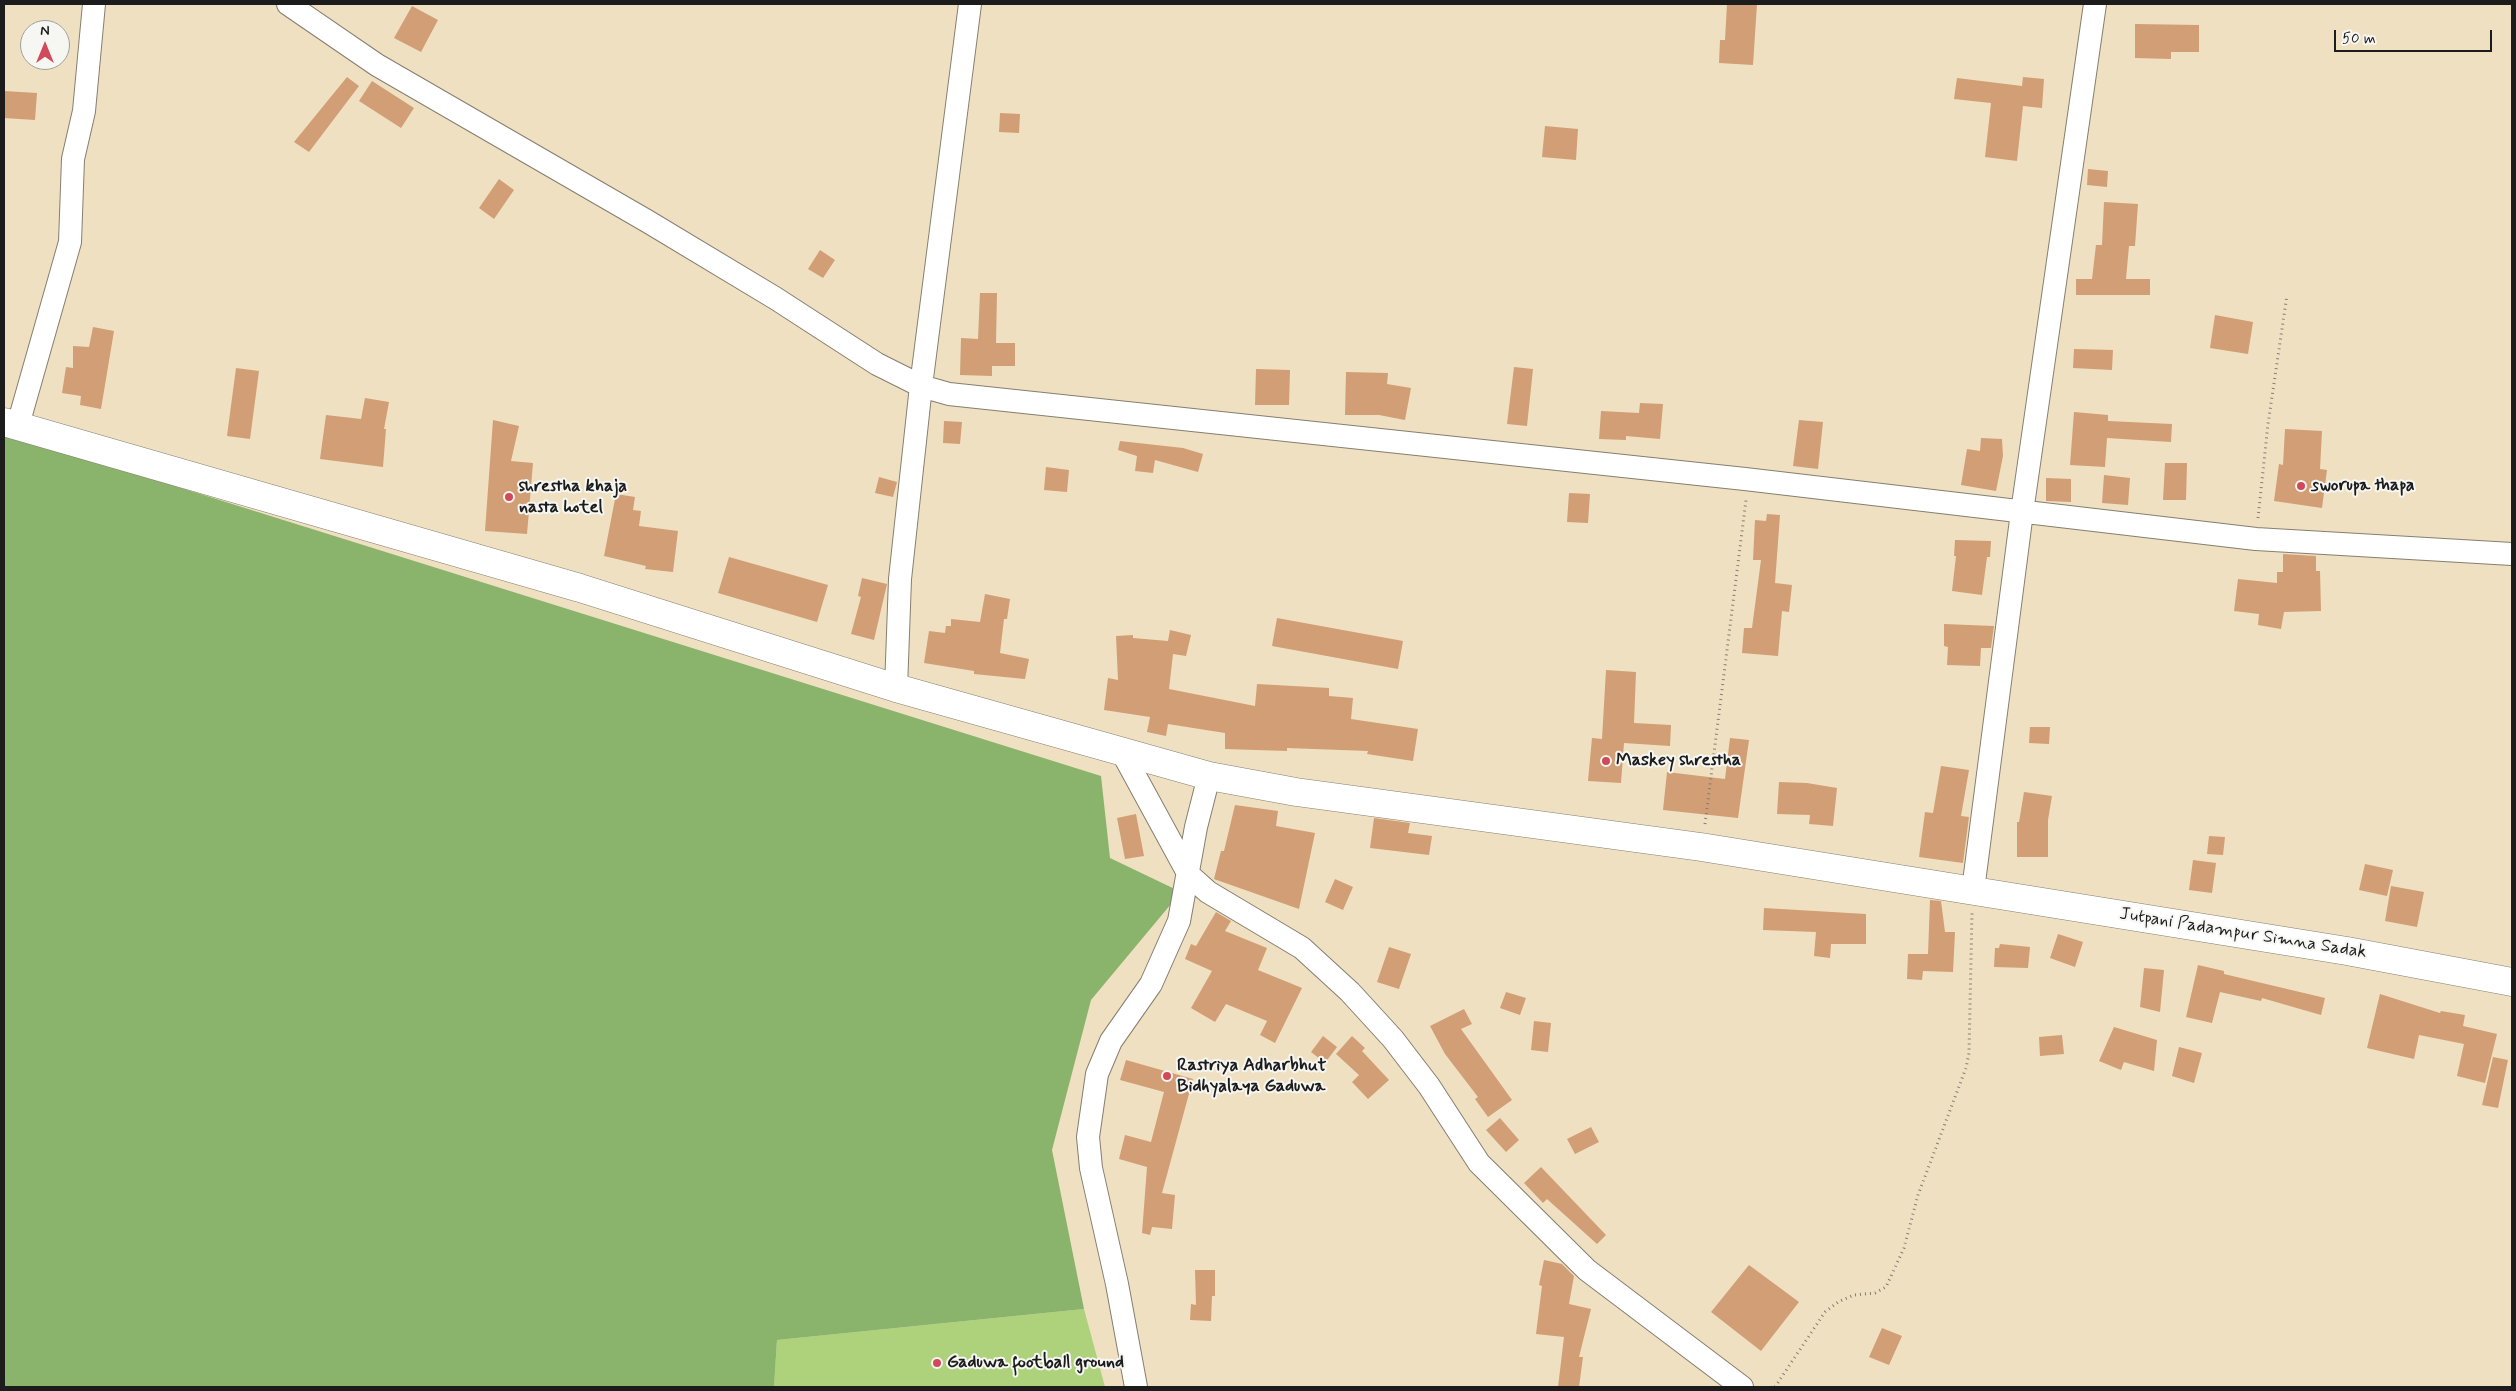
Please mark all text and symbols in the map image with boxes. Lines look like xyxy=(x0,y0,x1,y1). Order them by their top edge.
north arrow xyxy=(20,20,70,70)
scale bar xyxy=(2336,20,2494,52)
text: N xyxy=(40,22,50,40)
text: 50 m xyxy=(2342,29,2376,49)
place label: sworupa thapa xyxy=(2311,475,2415,497)
place label: shrestha khaja nasta hotel xyxy=(519,476,627,518)
marker: sworupa thapa xyxy=(2295,480,2307,492)
marker: shrestha khaja nasta hotel xyxy=(503,491,515,503)
place label: Maskey shrestha xyxy=(1616,750,1741,772)
marker: Maskey shrestha xyxy=(1600,755,1612,767)
street label: Jutpani Padampur Simna Sadak xyxy=(2118,904,2368,964)
place label: Rastriya Adharbhut Bidhyalaya Gaduwa xyxy=(1177,1055,1326,1098)
marker: Rastriya Adharbhut Bidhyalaya Gaduwa xyxy=(1161,1070,1173,1082)
place label: Gaduwa football ground xyxy=(947,1352,1124,1374)
marker: Gaduwa football ground xyxy=(931,1357,943,1369)

